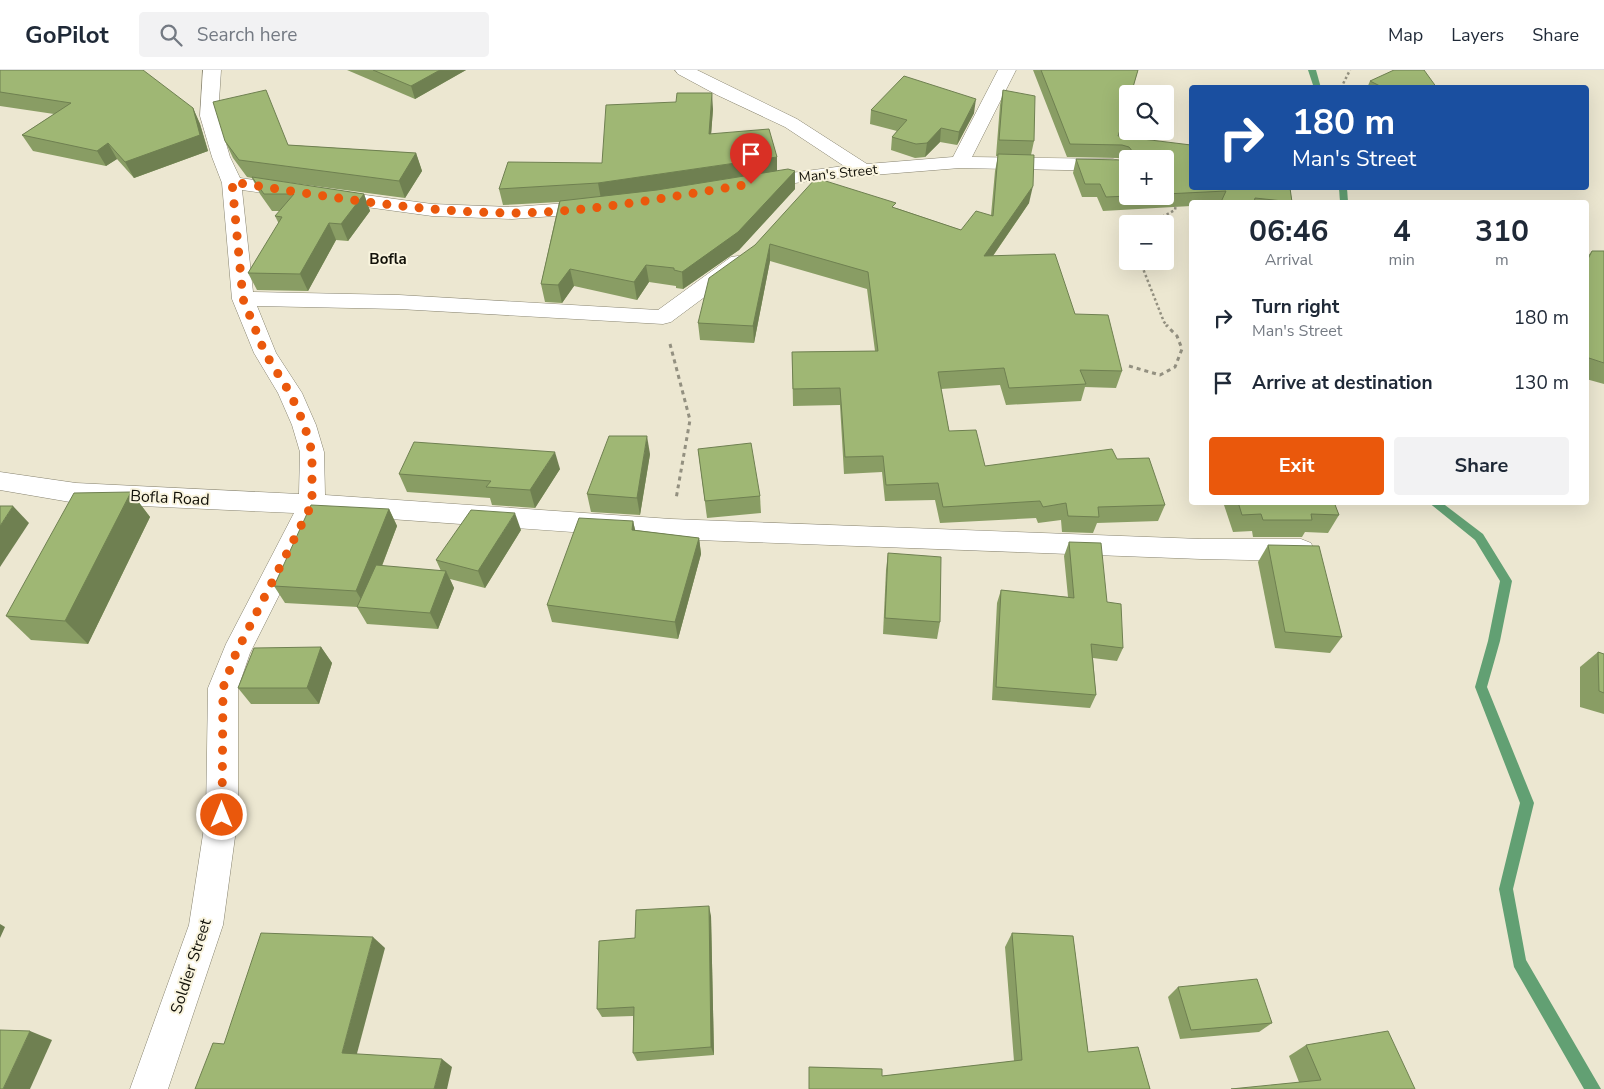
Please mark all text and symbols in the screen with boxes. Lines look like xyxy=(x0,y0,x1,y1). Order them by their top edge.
search box xyxy=(139,12,489,57)
text: GoPilot xyxy=(25,19,109,51)
icon: search xyxy=(157,21,185,49)
text: Search here xyxy=(197,22,297,48)
text: Map xyxy=(1388,23,1423,47)
text: Layers xyxy=(1451,23,1504,47)
text: Share xyxy=(1532,23,1579,47)
map controls xyxy=(1119,85,1174,270)
button: search xyxy=(1119,85,1174,140)
text: 180 m xyxy=(1292,99,1395,146)
icon: right xyxy=(1209,105,1274,170)
pin xyxy=(730,133,772,184)
icon: arrive xyxy=(737,140,765,168)
text: Man's Street xyxy=(1292,144,1416,174)
button: + xyxy=(1119,150,1174,205)
street label: Man's Street xyxy=(798,160,878,187)
text: 06:46 xyxy=(1249,211,1328,252)
text: 4 xyxy=(1393,211,1411,252)
text: 310 xyxy=(1475,211,1529,252)
button: − xyxy=(1119,215,1174,270)
district label: Bofla xyxy=(369,249,407,269)
text: Arrival xyxy=(1265,249,1313,271)
text: min xyxy=(1388,249,1415,271)
text: m xyxy=(1495,249,1509,271)
text: Turn right xyxy=(1252,294,1339,320)
icon: right xyxy=(1209,304,1237,332)
text: 180 m xyxy=(1514,305,1569,331)
text: Man's Street xyxy=(1252,320,1342,342)
icon: arrive xyxy=(1209,369,1237,397)
text: Arrive at destination xyxy=(1252,370,1433,396)
text: 130 m xyxy=(1514,370,1569,396)
button: Exit xyxy=(1209,437,1384,495)
button: Share xyxy=(1394,437,1569,495)
street label: Bofla Road xyxy=(130,485,210,511)
position arrow xyxy=(195,788,247,840)
street label: Soldier Street xyxy=(165,916,217,1017)

